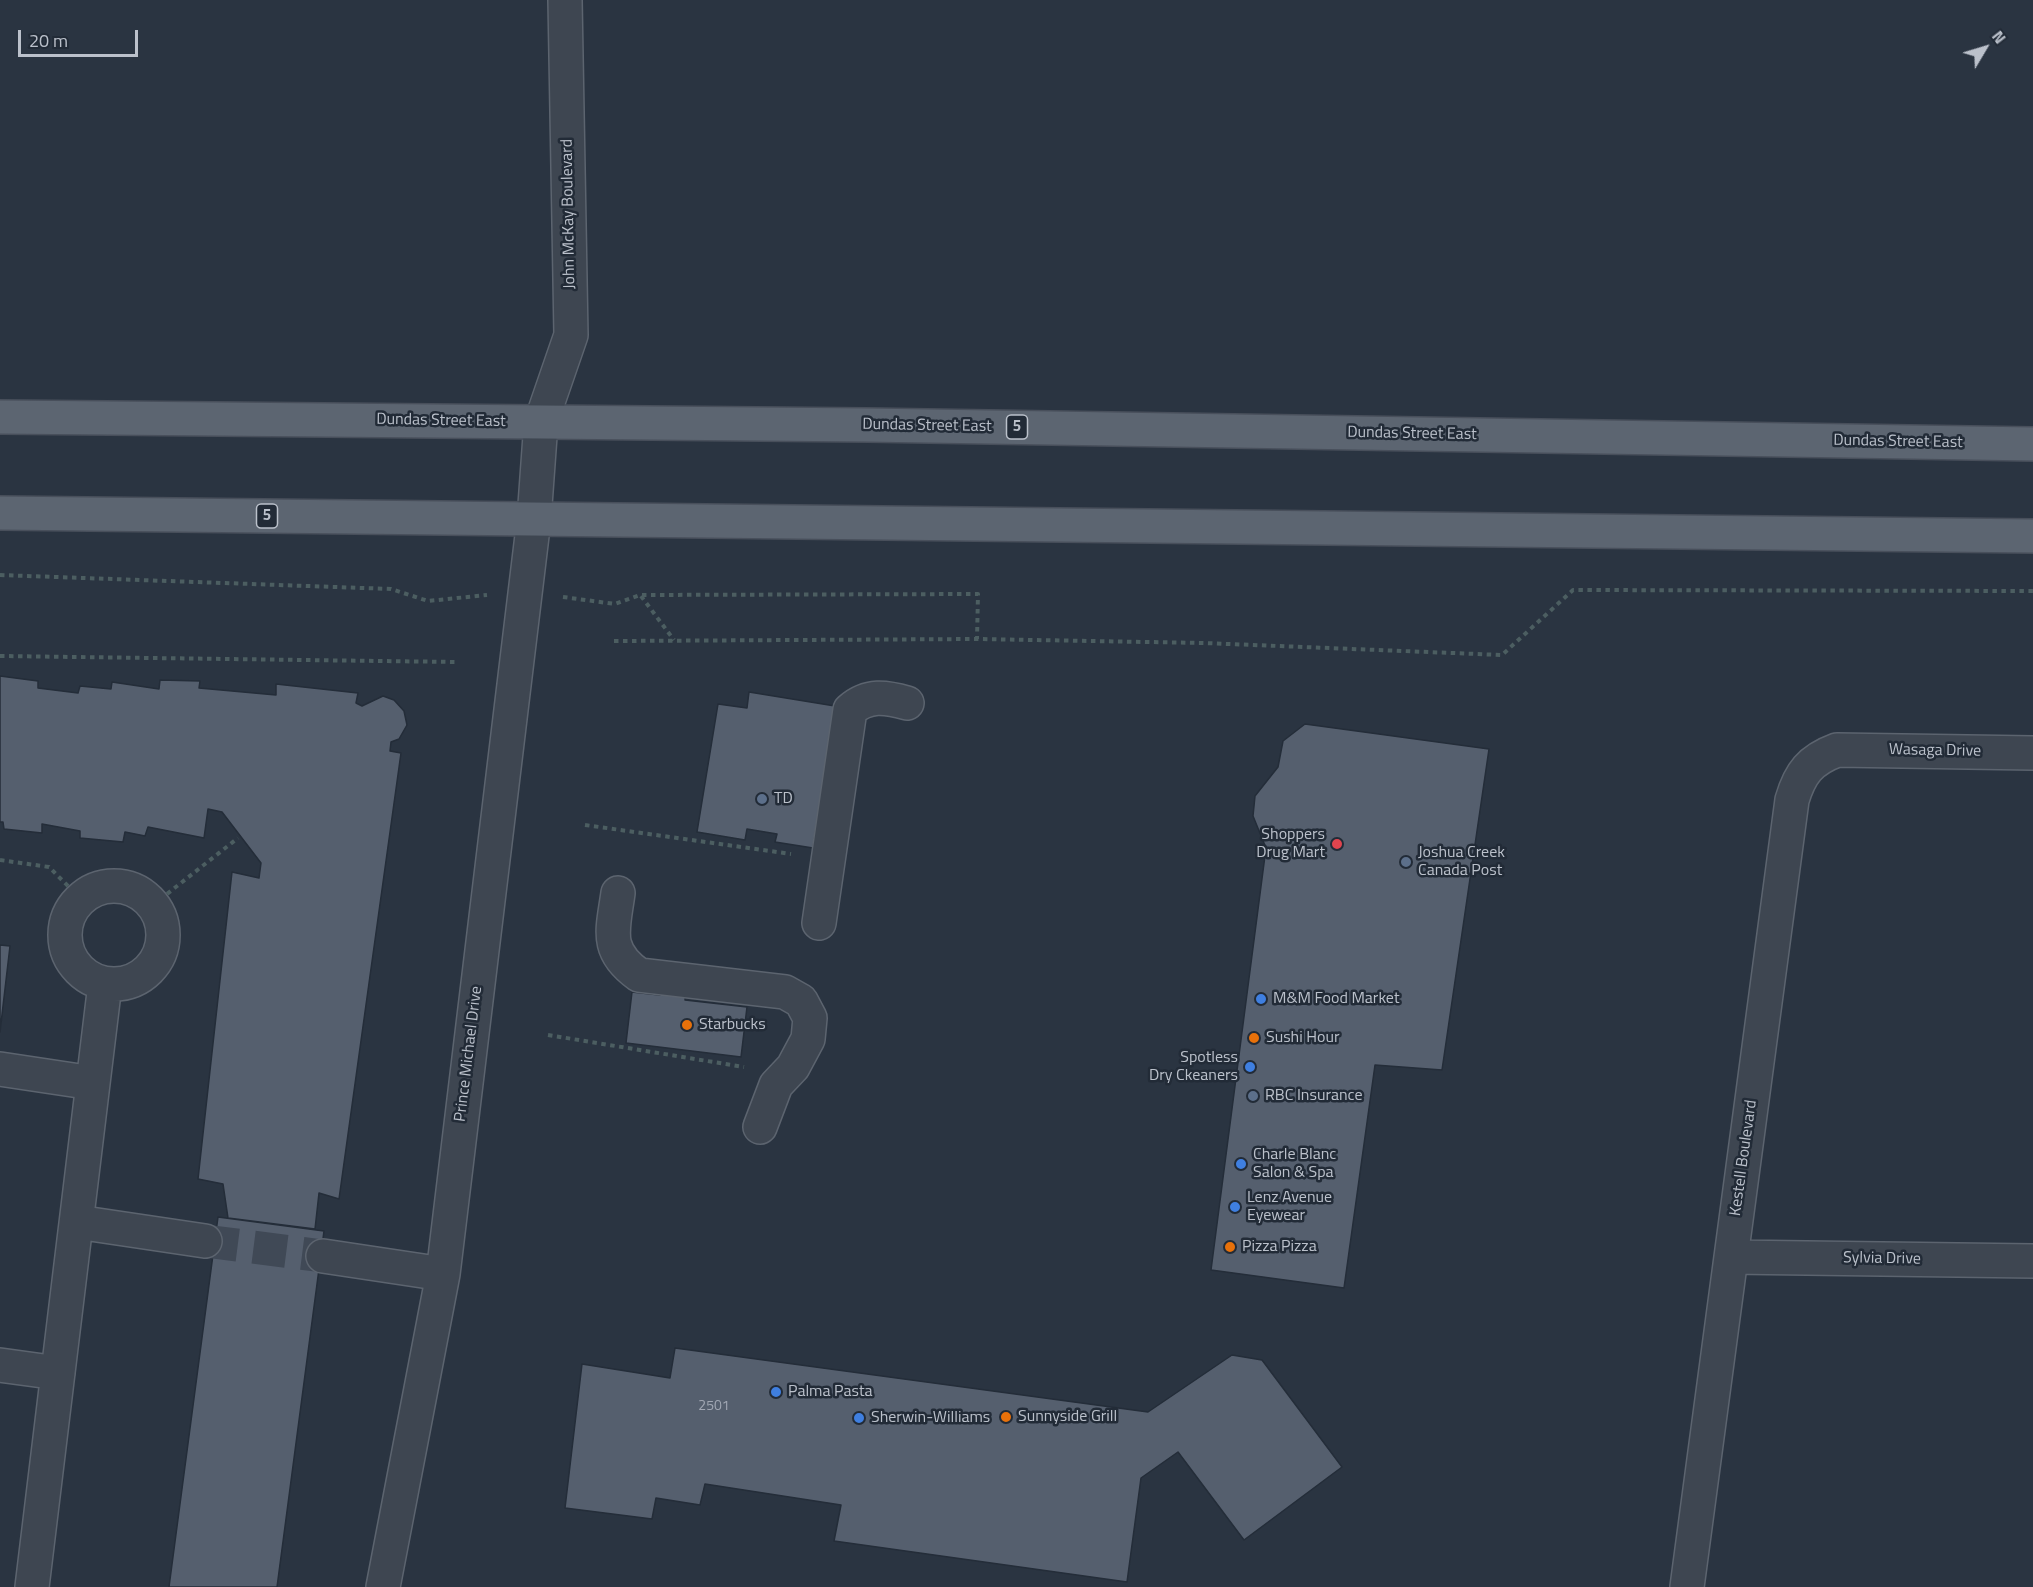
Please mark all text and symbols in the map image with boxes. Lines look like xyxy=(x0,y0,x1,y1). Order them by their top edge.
scale bar xyxy=(21,18,141,56)
north arrow xyxy=(1955,18,2015,78)
text: N xyxy=(1986,25,2012,49)
text: 20 m xyxy=(29,27,68,54)
street label: John McKay Boulevard xyxy=(558,139,580,289)
street label: Dundas Street East xyxy=(376,410,506,432)
street label: Dundas Street East xyxy=(862,415,992,437)
road number: 5 xyxy=(1006,415,1028,439)
street label: Dundas Street East xyxy=(1347,423,1477,445)
street label: Dundas Street East xyxy=(1833,431,1963,453)
road number: 5 xyxy=(256,504,278,528)
street label: Wasaga Drive xyxy=(1889,741,1981,761)
place label: TD xyxy=(774,789,793,809)
marker: TD xyxy=(755,792,769,806)
place label: Shoppers Drug Mart xyxy=(1256,825,1325,863)
marker: Shoppers Drug Mart xyxy=(1330,837,1344,851)
place label: Joshua Creek Canada Post xyxy=(1418,843,1505,881)
marker: Joshua Creek Canada Post xyxy=(1399,855,1413,869)
street label: Prince Michael Drive xyxy=(451,985,487,1123)
place label: M&M Food Market xyxy=(1273,989,1400,1009)
marker: M&M Food Market xyxy=(1254,992,1268,1006)
place label: Starbucks xyxy=(699,1015,766,1035)
marker: Starbucks xyxy=(680,1018,694,1032)
place label: Sushi Hour xyxy=(1266,1028,1339,1048)
marker: Sushi Hour xyxy=(1247,1031,1261,1045)
place label: Spotless Dry Ckeaners xyxy=(1149,1048,1238,1086)
marker: Spotless Dry Ckeaners xyxy=(1243,1060,1257,1074)
place label: RBC Insurance xyxy=(1265,1086,1363,1106)
marker: RBC Insurance xyxy=(1246,1089,1260,1103)
street label: Kestell Boulevard xyxy=(1726,1099,1762,1217)
place label: Charle Blanc Salon & Spa xyxy=(1253,1145,1336,1183)
marker: Charle Blanc Salon & Spa xyxy=(1234,1157,1248,1171)
place label: Lenz Avenue Eyewear xyxy=(1247,1188,1332,1226)
marker: Lenz Avenue Eyewear xyxy=(1228,1200,1242,1214)
place label: Pizza Pizza xyxy=(1242,1237,1317,1257)
marker: Pizza Pizza xyxy=(1223,1240,1237,1254)
street label: Sylvia Drive xyxy=(1843,1249,1921,1269)
place label: Palma Pasta xyxy=(788,1382,873,1402)
marker: Palma Pasta xyxy=(769,1385,783,1399)
house number: 2501 xyxy=(698,1399,730,1415)
place label: Sunnyside Grill xyxy=(1018,1407,1117,1427)
place label: Sherwin-Williams xyxy=(871,1408,990,1428)
marker: Sunnyside Grill xyxy=(999,1410,1013,1424)
marker: Sherwin-Williams xyxy=(852,1411,866,1425)

